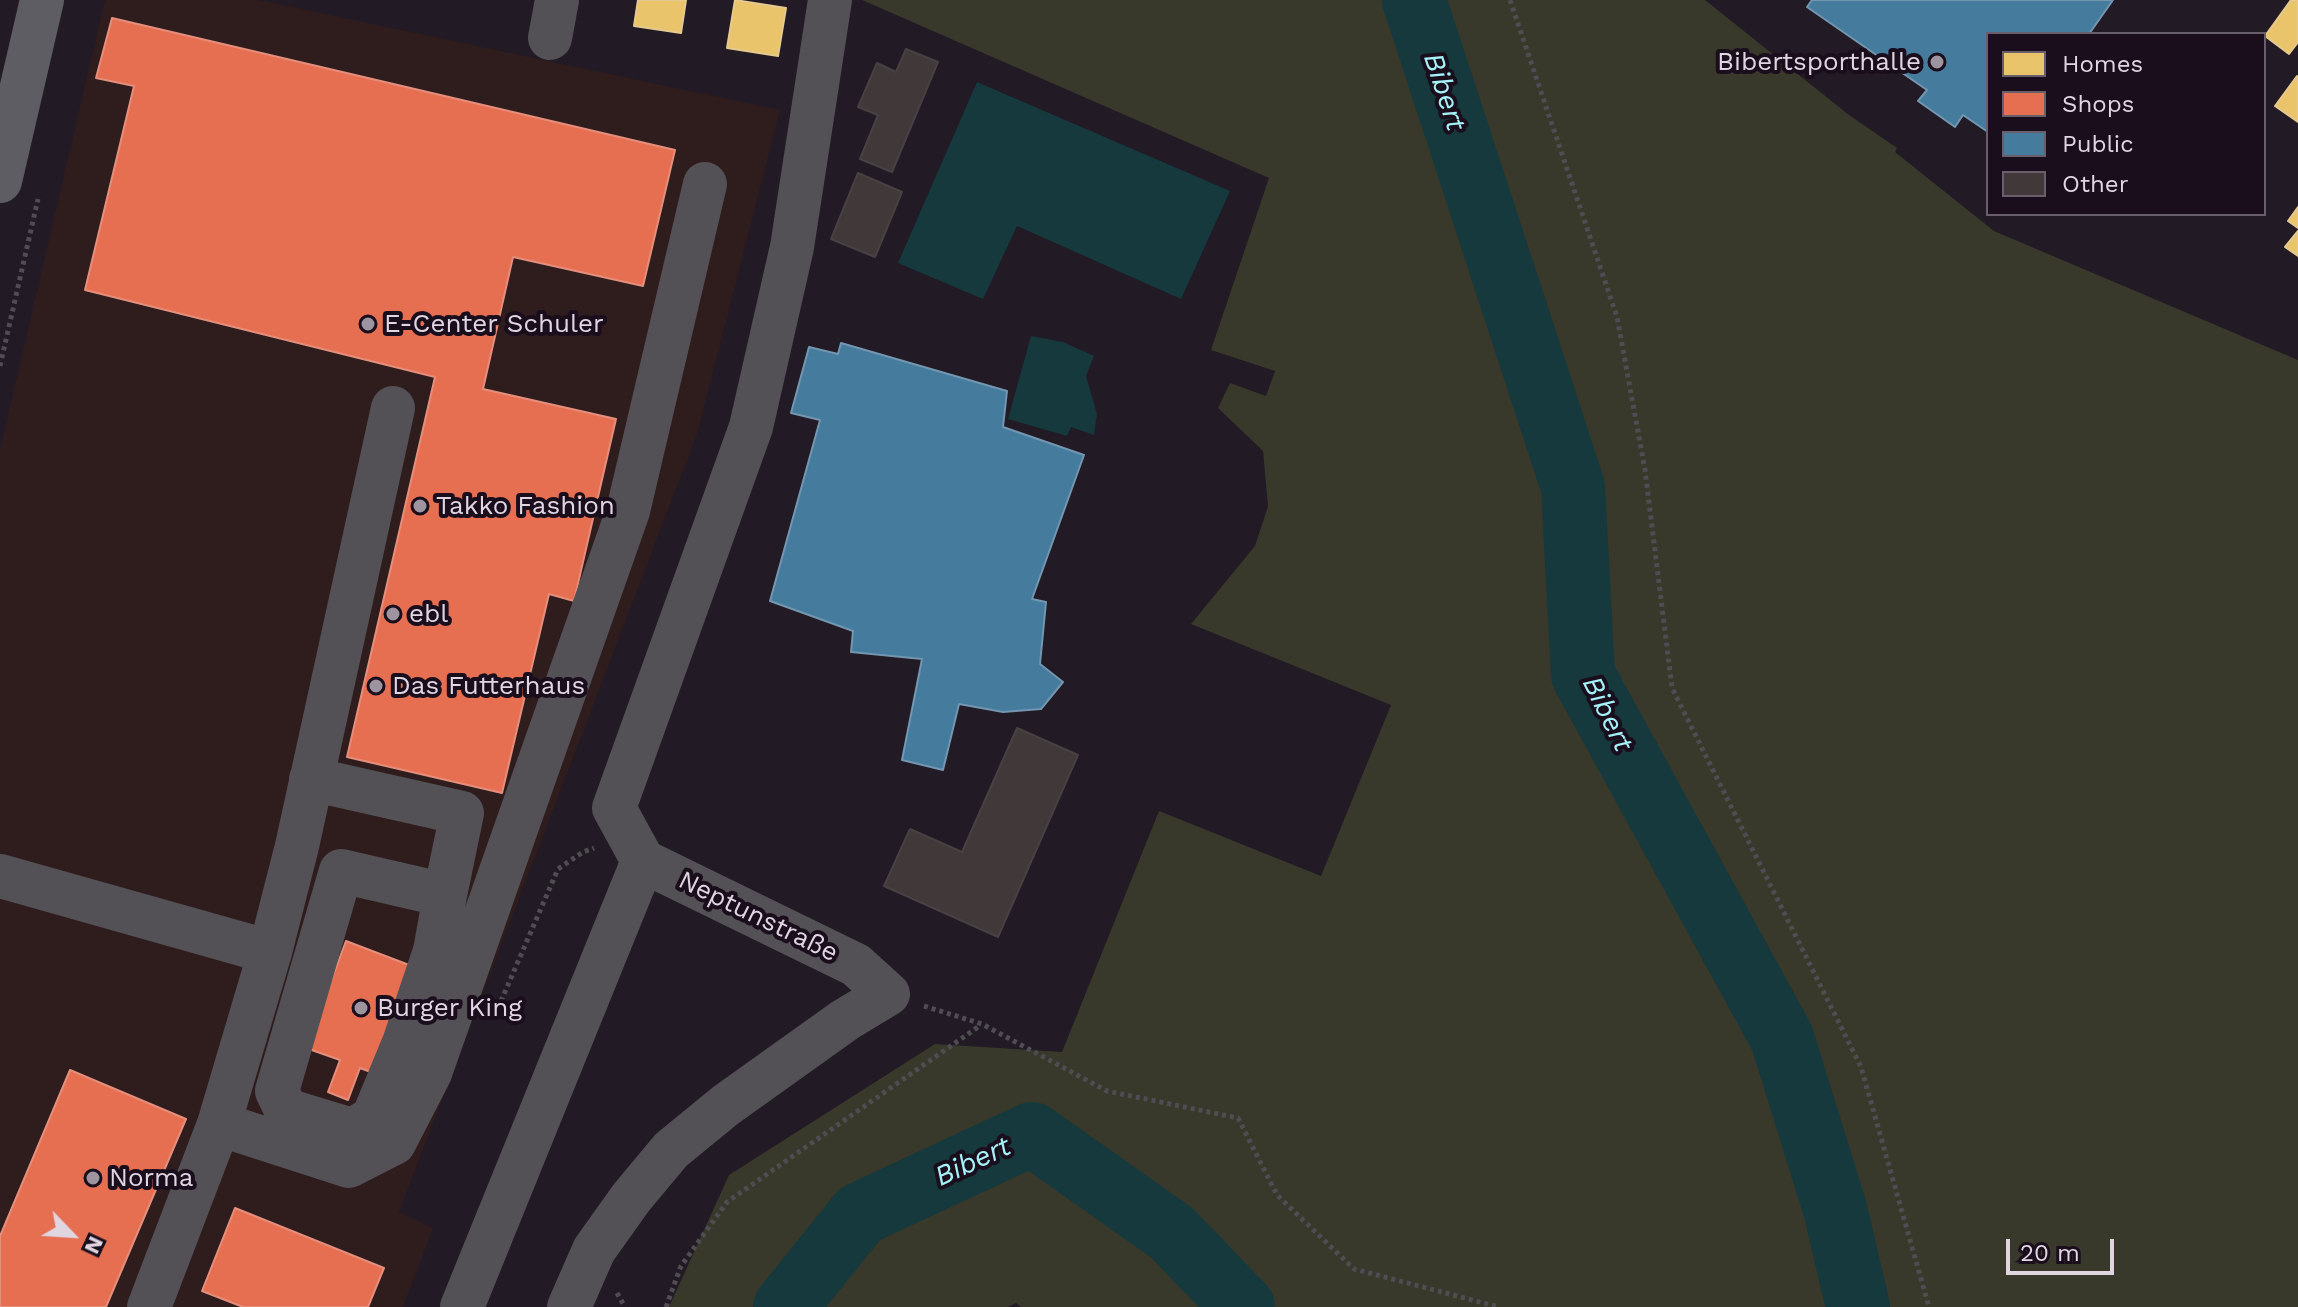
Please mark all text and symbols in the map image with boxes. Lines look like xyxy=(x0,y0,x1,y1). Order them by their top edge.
legend xyxy=(1986,32,2266,216)
place label: Bibertsporthalle xyxy=(1717,46,1921,78)
water label: Bibert xyxy=(1416,49,1472,135)
text: Homes xyxy=(2062,50,2143,78)
marker: Bibertsporthalle xyxy=(1928,53,1946,71)
text: Shops xyxy=(2062,90,2134,118)
text: Public xyxy=(2062,130,2134,158)
text: Other xyxy=(2062,170,2129,198)
place label: E-Center Schuler xyxy=(384,308,604,340)
marker: E-Center Schuler xyxy=(359,315,377,333)
place label: Takko Fashion xyxy=(436,490,615,522)
marker: Takko Fashion xyxy=(411,497,429,515)
place label: ebl xyxy=(409,598,448,630)
marker: ebl xyxy=(384,605,402,623)
place label: Das Futterhaus xyxy=(392,670,585,702)
water label: Bibert xyxy=(1574,671,1640,757)
marker: Das Futterhaus xyxy=(367,677,385,695)
street label: Neptunstraße xyxy=(673,865,843,969)
place label: Burger King xyxy=(377,992,522,1024)
marker: Burger King xyxy=(352,999,370,1017)
water label: Bibert xyxy=(930,1130,1016,1194)
place label: Norma xyxy=(109,1162,194,1194)
marker: Norma xyxy=(84,1169,102,1187)
north arrow xyxy=(32,1195,112,1275)
scale bar xyxy=(2010,1223,2118,1273)
text: N xyxy=(79,1233,109,1258)
text: 20 m xyxy=(2020,1239,2080,1267)

